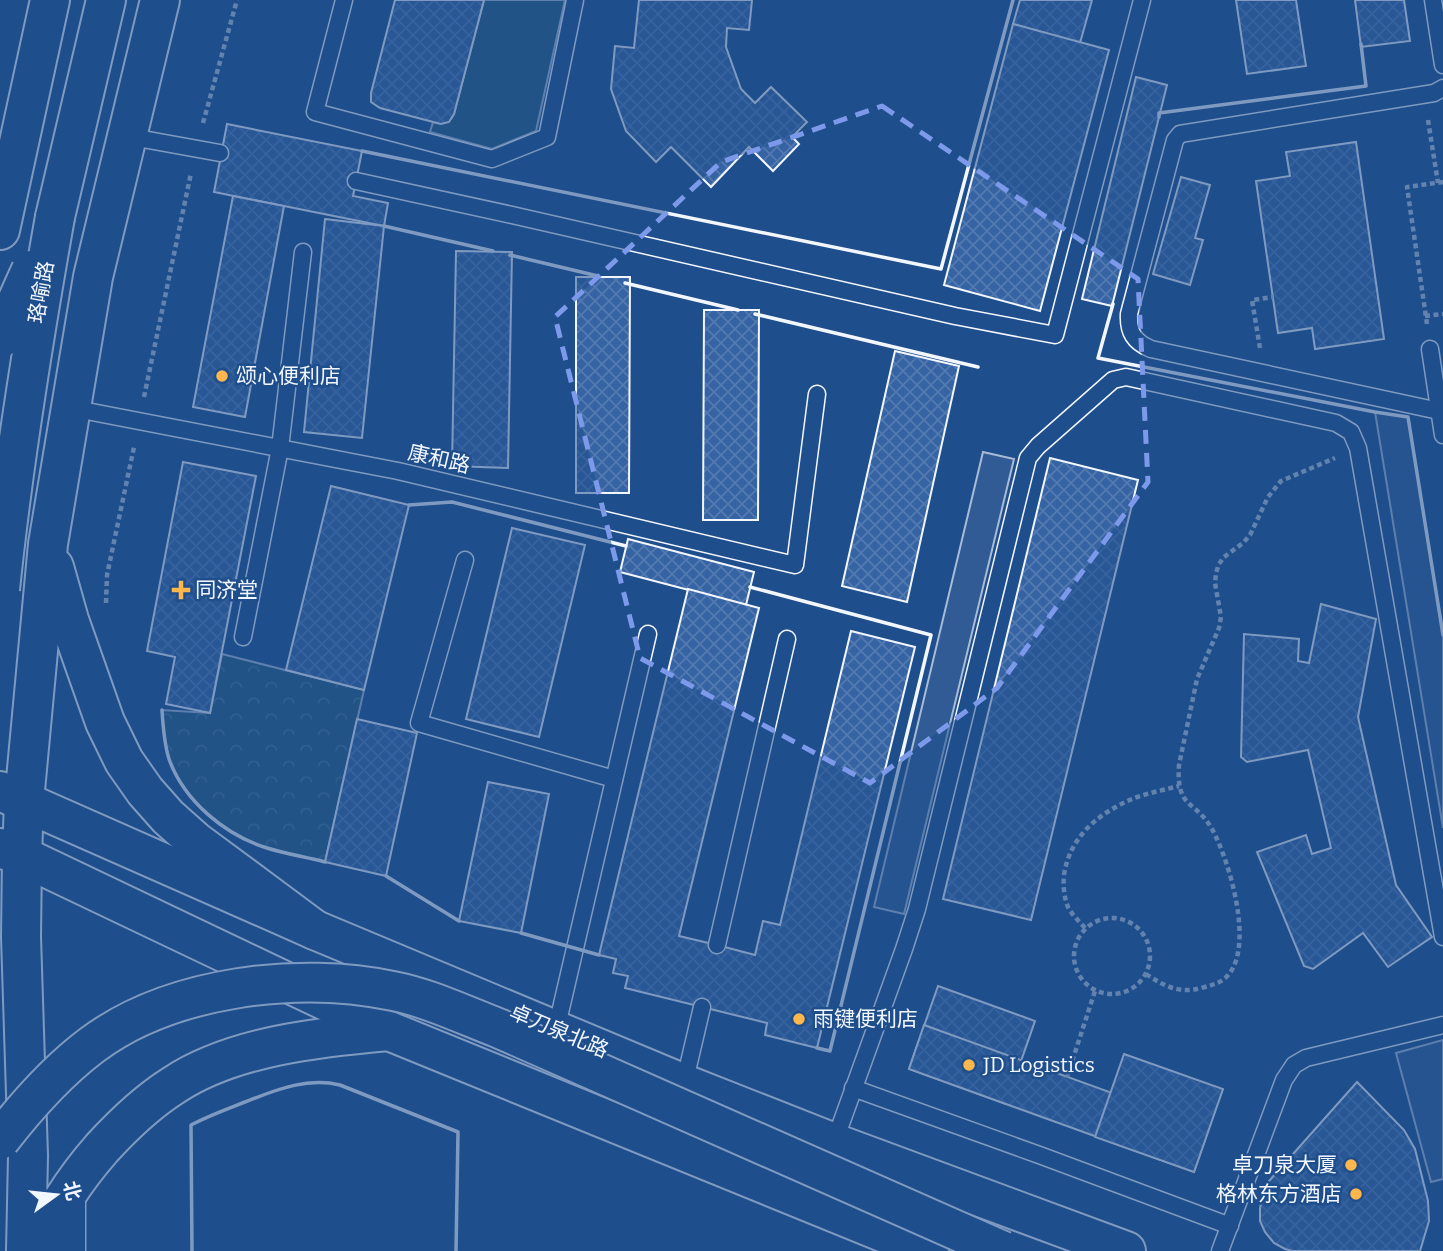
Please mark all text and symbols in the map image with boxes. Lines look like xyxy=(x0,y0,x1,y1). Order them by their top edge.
street label: 珞喻路 xyxy=(23,259,59,325)
place label: 颂心便利店 xyxy=(236,363,341,389)
marker: 颂心便利店 xyxy=(214,368,230,384)
street label: 康和路 xyxy=(405,439,473,479)
place label: 同济堂 xyxy=(195,577,258,603)
marker: 同济堂 xyxy=(173,582,189,598)
street label: 卓刀泉北路 xyxy=(506,999,612,1063)
place label: 雨键便利店 xyxy=(813,1006,918,1032)
marker: 雨键便利店 xyxy=(791,1011,807,1027)
place label: JD Logistics xyxy=(982,1052,1095,1078)
marker: JD Logistics xyxy=(961,1057,977,1073)
place label: 卓刀泉大厦 xyxy=(1232,1152,1337,1178)
marker: 卓刀泉大厦 xyxy=(1343,1157,1359,1173)
north arrow xyxy=(21,1160,91,1230)
text: 北 xyxy=(58,1179,86,1203)
place label: 格林东方酒店 xyxy=(1216,1181,1342,1207)
marker: 格林东方酒店 xyxy=(1348,1186,1364,1202)

